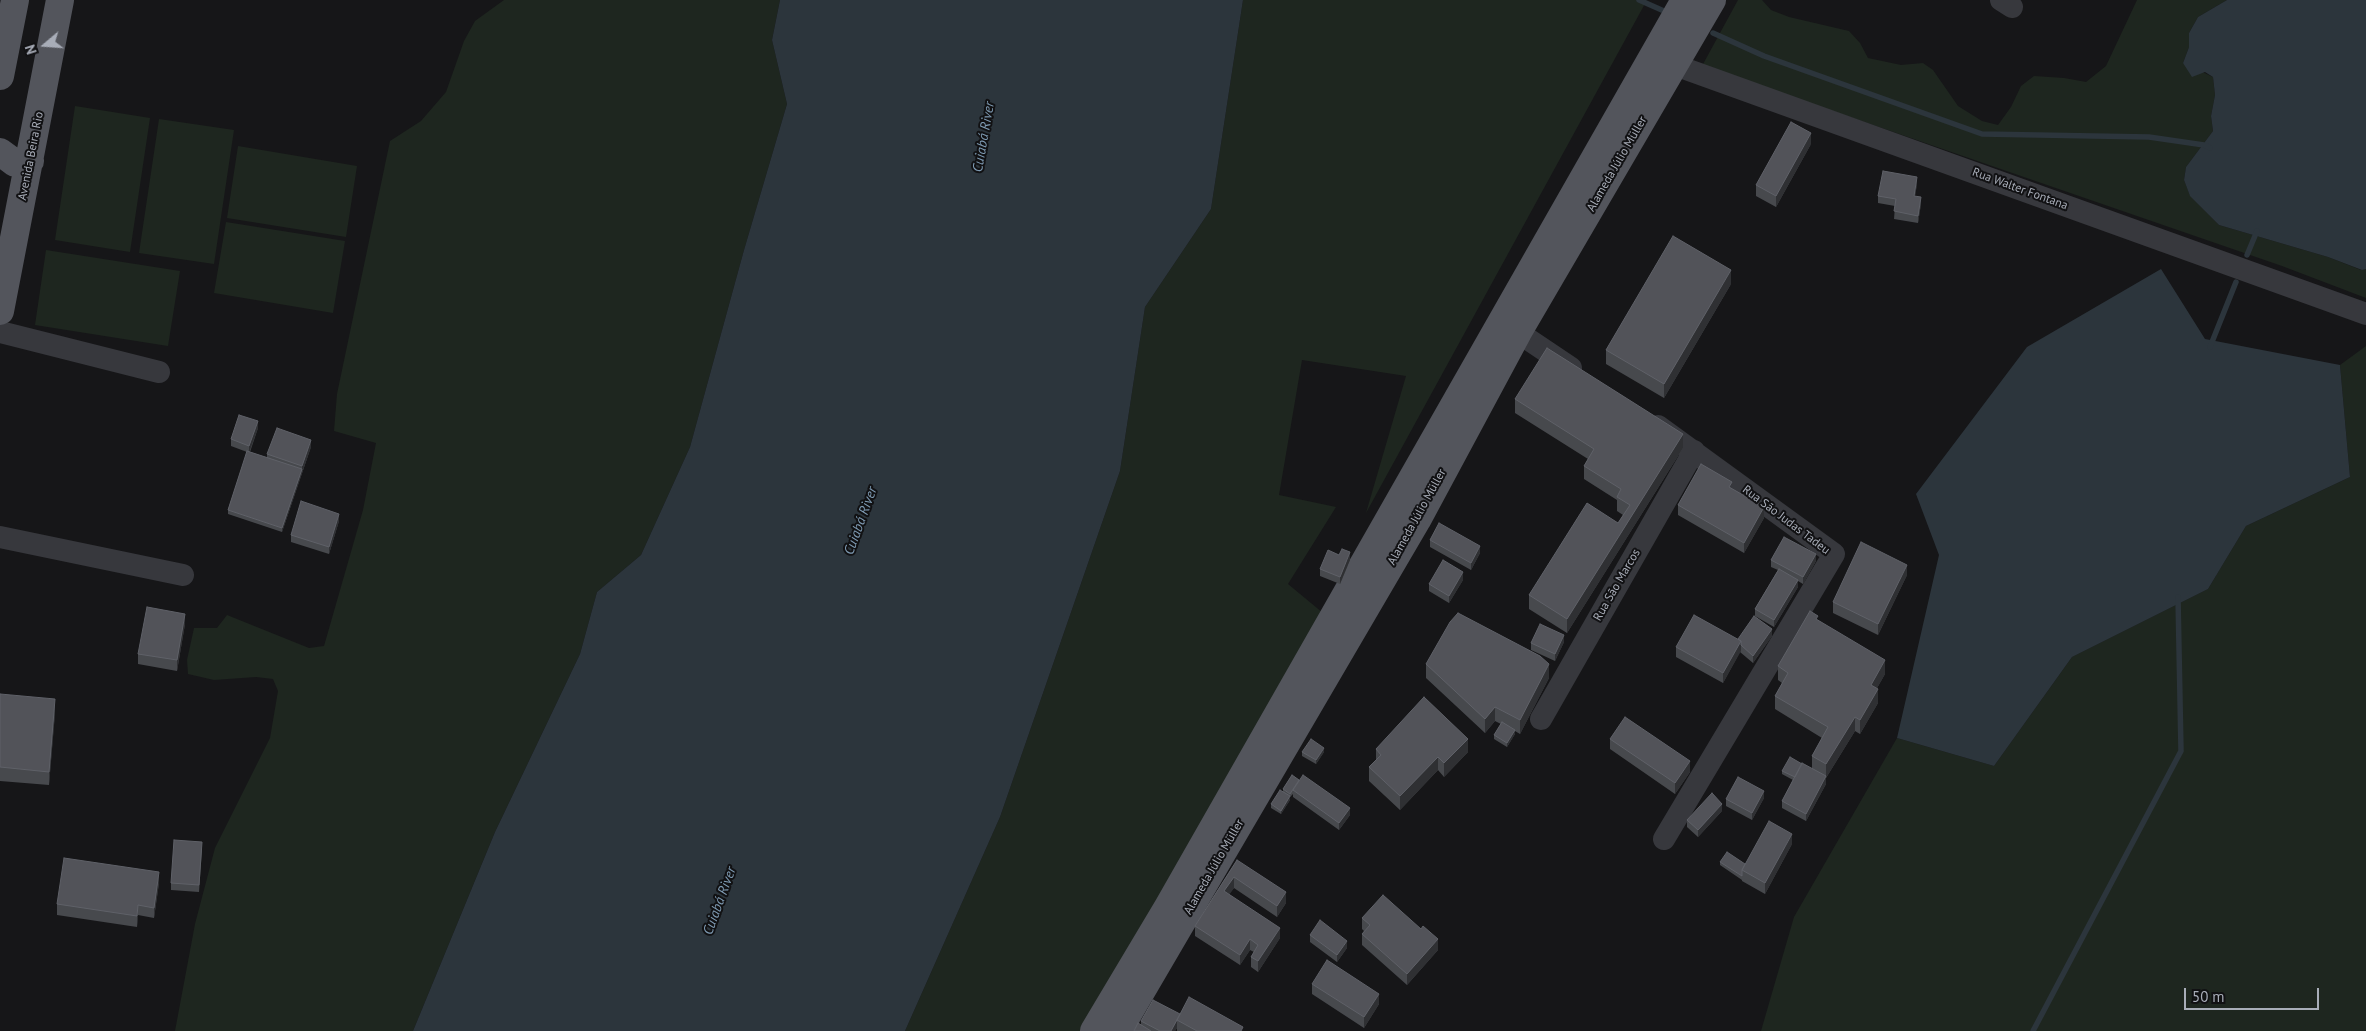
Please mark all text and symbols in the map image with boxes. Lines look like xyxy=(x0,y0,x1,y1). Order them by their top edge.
north arrow xyxy=(20,20,70,70)
text: N xyxy=(21,42,41,57)
water label: Cuiabá River xyxy=(970,101,998,173)
street label: Avenida Beira Rio xyxy=(15,110,47,202)
street label: Alameda Júlio Müller xyxy=(1584,114,1650,214)
street label: Rua Walter Fontana xyxy=(1970,165,2070,213)
street label: Alameda Júlio Müller xyxy=(1385,467,1449,567)
street label: Rua São Judas Tadeu xyxy=(1739,482,1833,558)
water label: Cuiabá River xyxy=(841,485,881,557)
street label: Rua São Marcos xyxy=(1591,546,1643,624)
street label: Alameda Júlio Müller xyxy=(1181,817,1247,917)
water label: Cuiabá River xyxy=(700,865,740,937)
scale bar xyxy=(2186,978,2321,1010)
text: 50 m xyxy=(2192,987,2225,1006)

